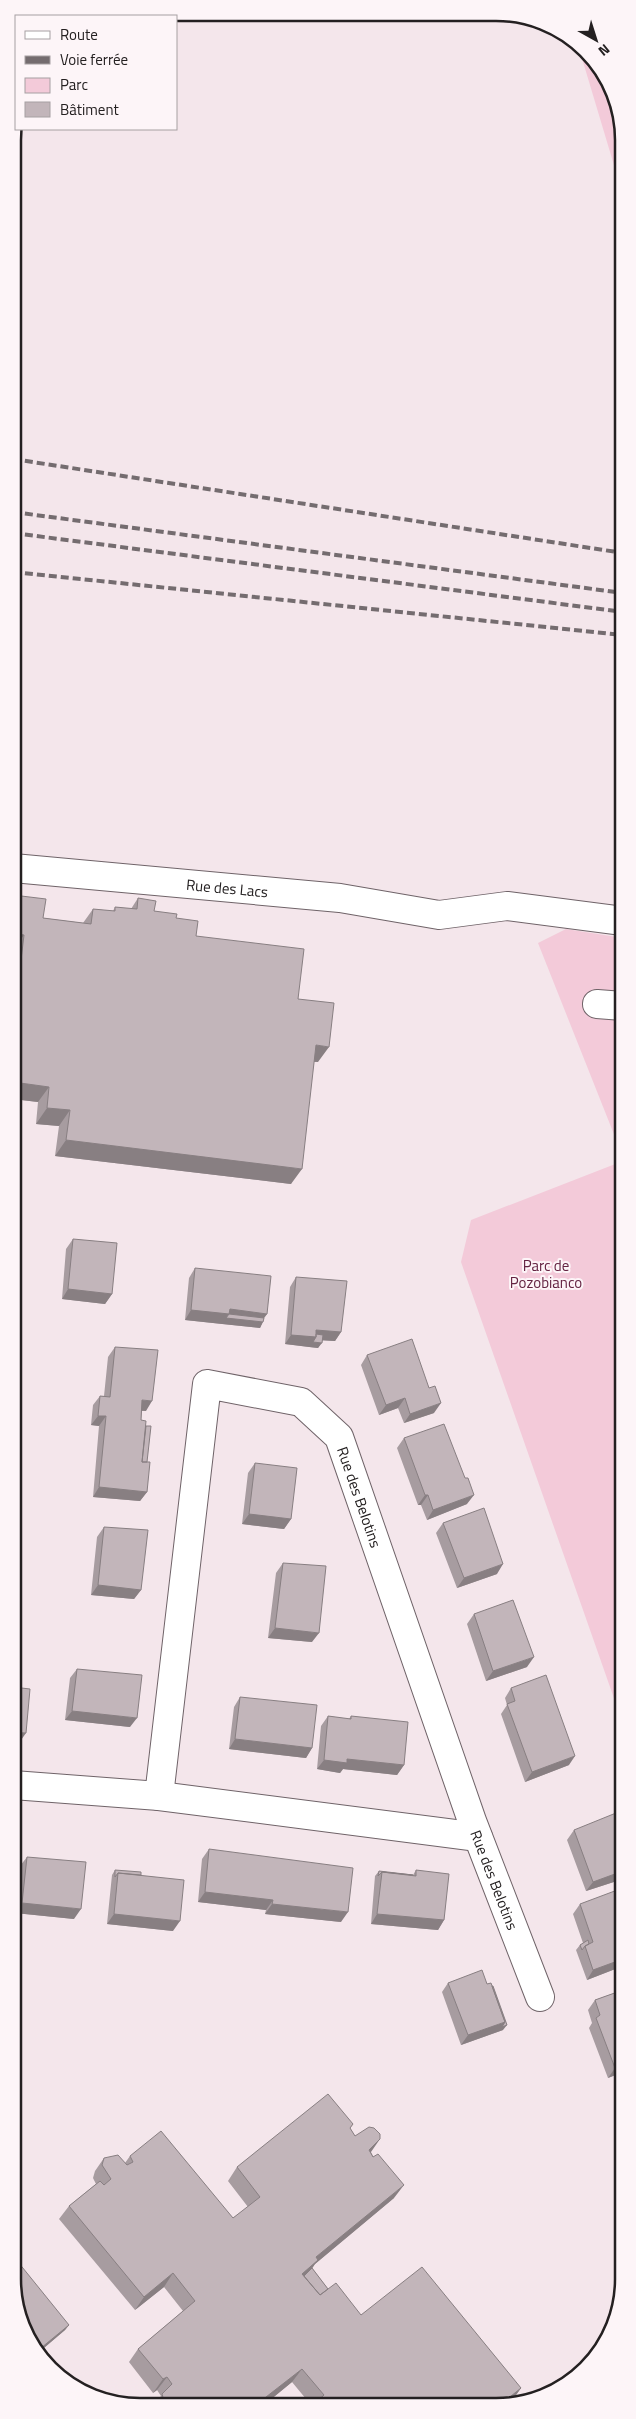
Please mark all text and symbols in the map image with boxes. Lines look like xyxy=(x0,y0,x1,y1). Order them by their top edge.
legend xyxy=(15,15,178,130)
north arrow xyxy=(571,15,621,65)
text: Route xyxy=(60,23,98,46)
text: N xyxy=(594,39,615,62)
text: Voie ferrée xyxy=(60,48,128,71)
text: Parc xyxy=(60,73,88,96)
text: Bâtiment xyxy=(60,98,119,121)
street label: Rue des Lacs xyxy=(185,872,269,903)
park label: Parc de Pozobianco xyxy=(510,1254,582,1294)
street label: Rue des Belotins xyxy=(332,1443,388,1551)
street label: Rue des Belotins xyxy=(465,1826,524,1933)

